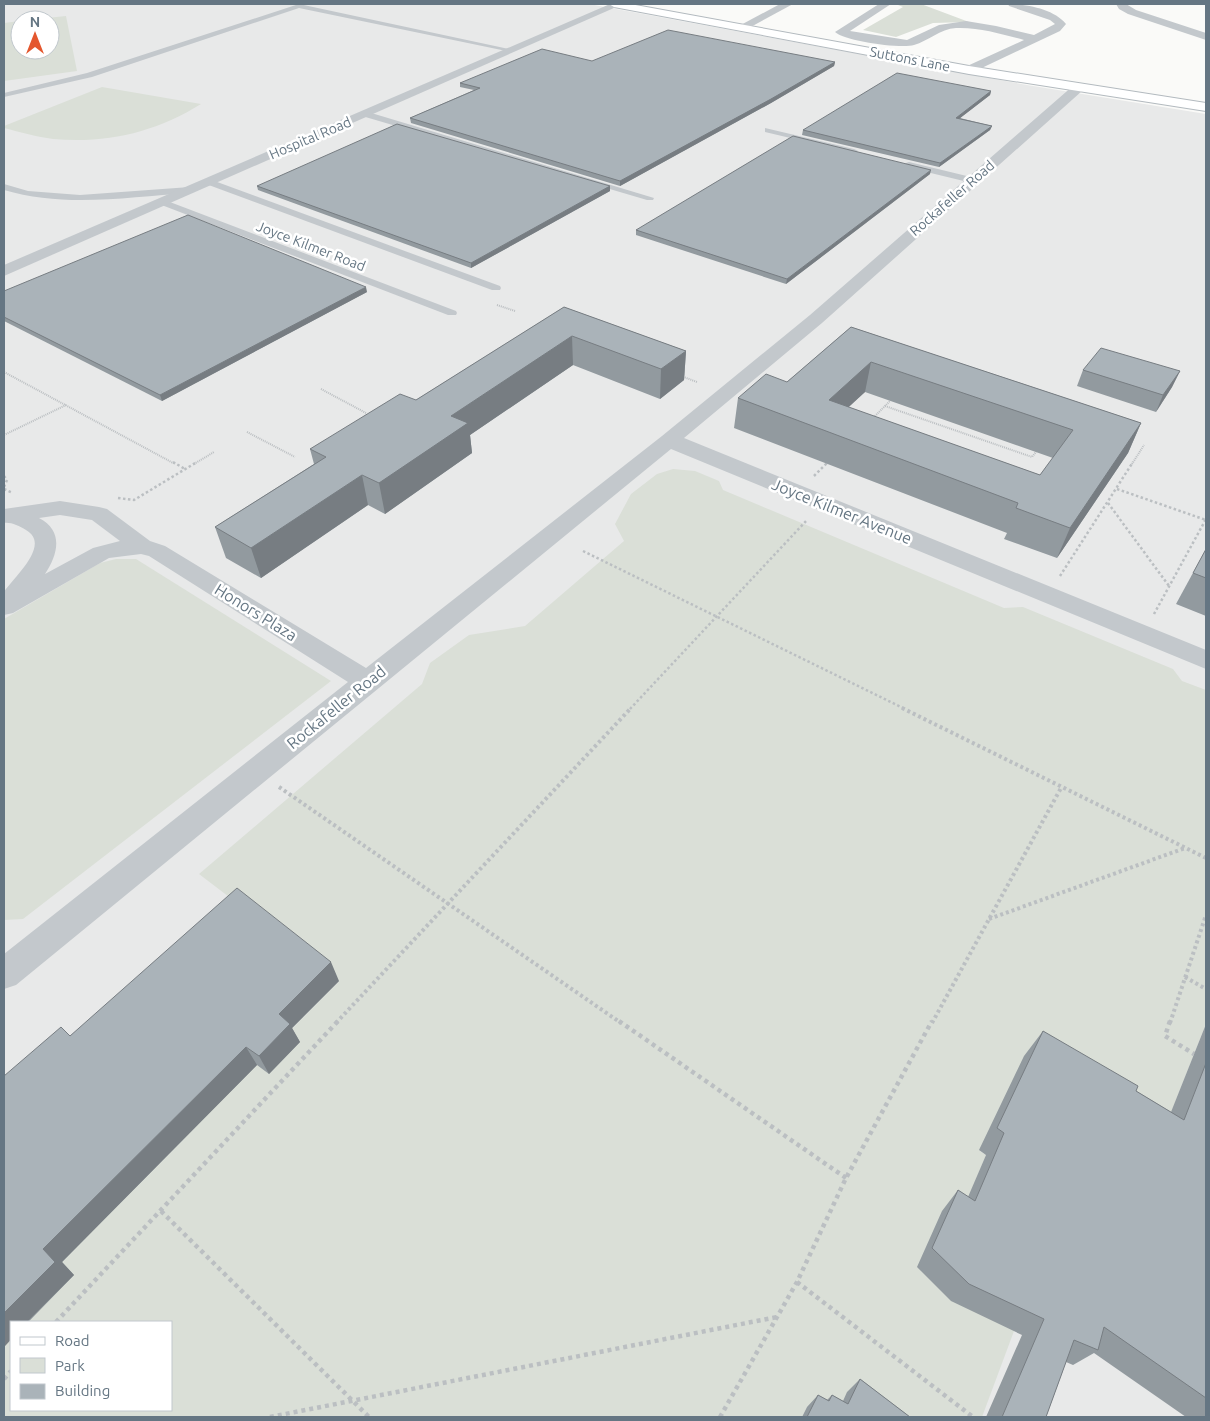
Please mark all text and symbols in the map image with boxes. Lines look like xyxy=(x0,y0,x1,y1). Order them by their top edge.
north arrow xyxy=(10,10,60,60)
text: N xyxy=(30,14,40,30)
street label: Suttons Lane xyxy=(868,43,952,75)
street label: Hospital Road xyxy=(267,114,353,162)
street label: Rockafeller Road xyxy=(907,157,997,239)
street label: Joyce Kilmer Road xyxy=(254,218,368,274)
street label: Joyce Kilmer Avenue xyxy=(769,475,915,547)
street label: Honors Plaza xyxy=(212,580,300,644)
street label: Rockafeller Road xyxy=(283,662,389,752)
legend xyxy=(10,1321,172,1411)
text: Road xyxy=(55,1332,90,1349)
text: Park xyxy=(55,1357,85,1374)
text: Building xyxy=(55,1382,110,1399)

